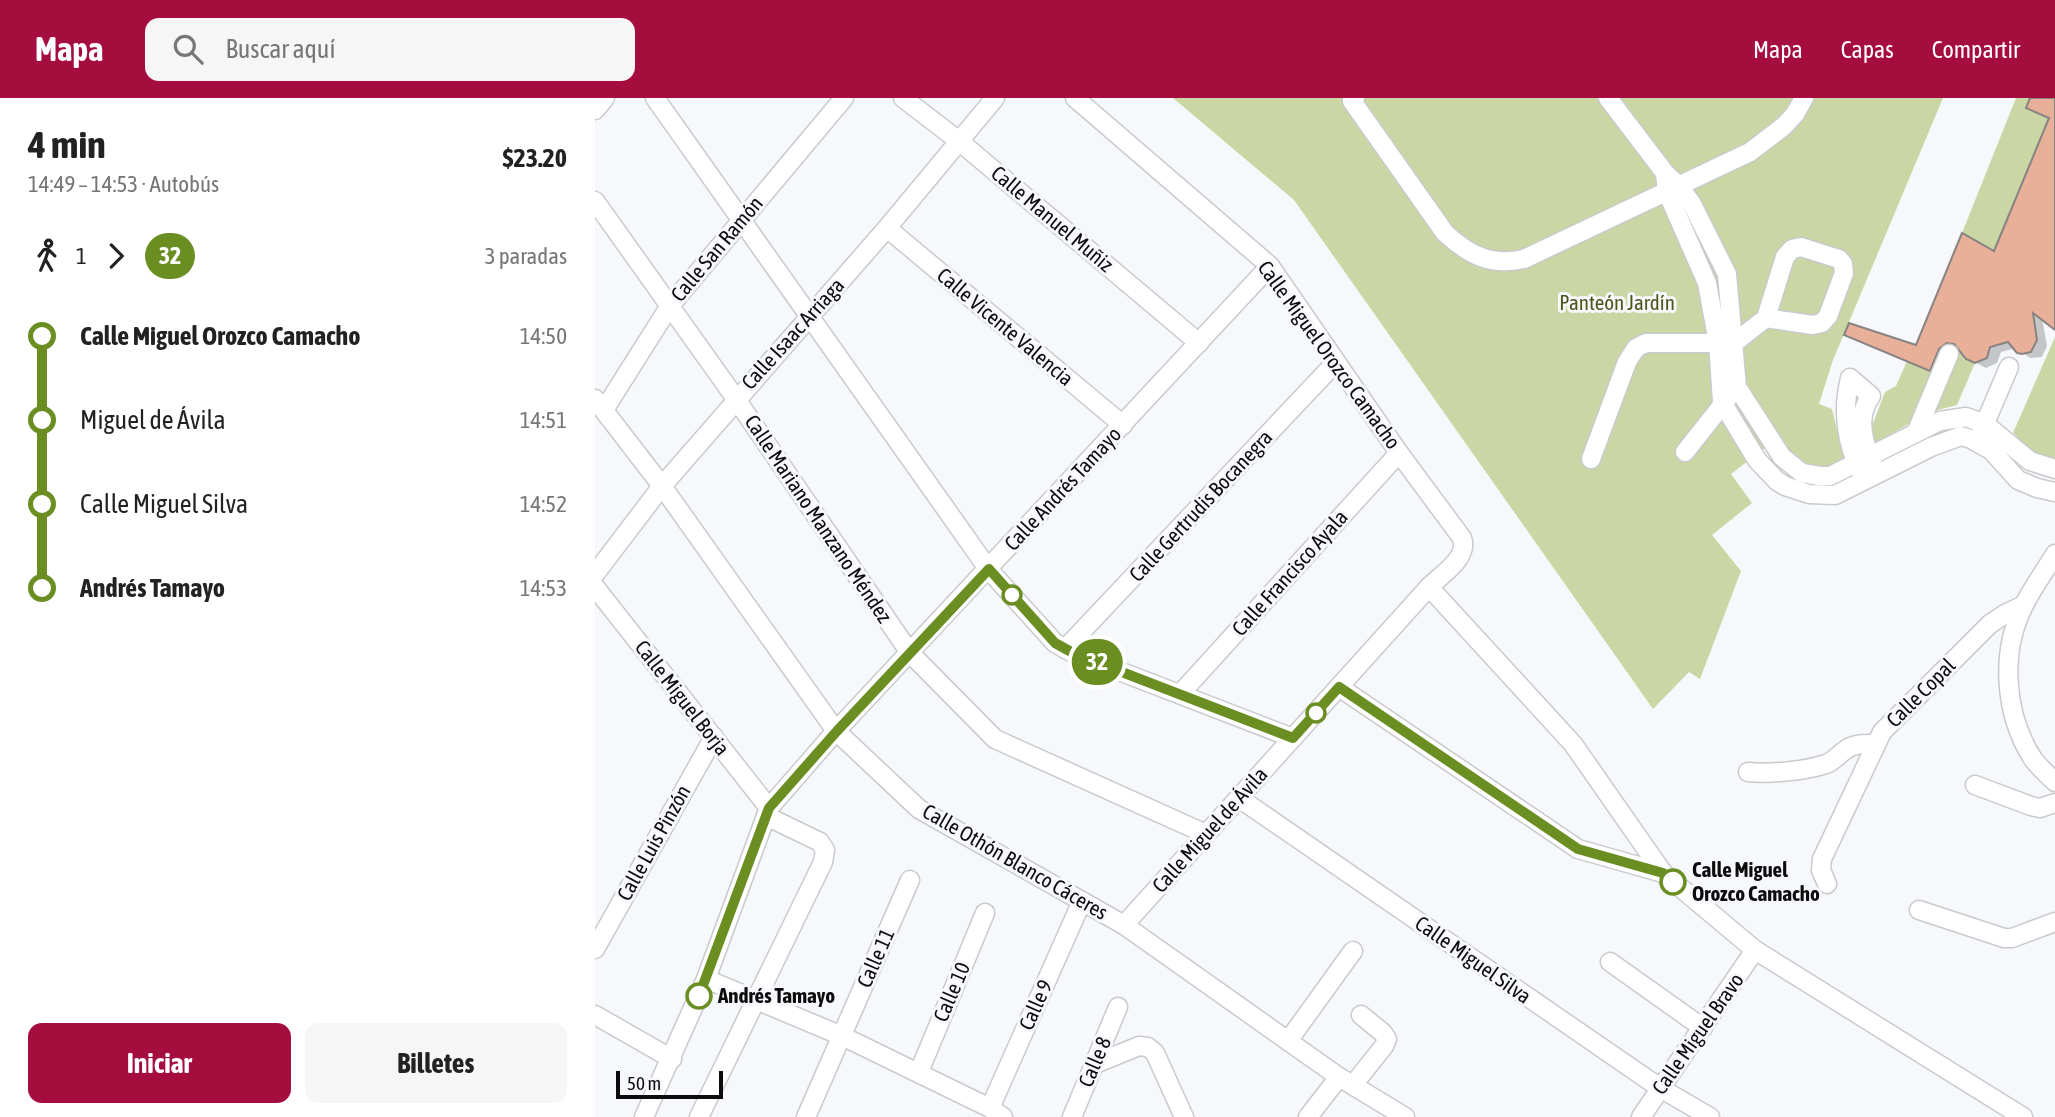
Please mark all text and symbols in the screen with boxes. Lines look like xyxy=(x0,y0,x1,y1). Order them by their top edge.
search box xyxy=(145,18,635,81)
text: Mapa xyxy=(35,30,103,68)
icon: search xyxy=(169,30,207,68)
text: Buscar aquí xyxy=(225,34,335,64)
text: Mapa xyxy=(1753,36,1803,63)
text: Capas xyxy=(1841,36,1894,63)
text: Compartir xyxy=(1932,36,2020,63)
text: 4 min xyxy=(28,123,106,166)
text: $23.20 xyxy=(503,143,567,173)
street label: Calle Manuel Muñiz xyxy=(987,160,1119,276)
text: 14:49 – 14:53 · Autobús xyxy=(28,171,219,197)
street label: Calle San Ramón xyxy=(665,191,767,306)
icon: walk xyxy=(28,237,66,275)
icon: forward xyxy=(97,237,135,275)
text: 32 xyxy=(159,242,181,269)
text: 1 xyxy=(76,243,87,269)
text: 3 paradas xyxy=(485,243,567,269)
street label: Calle Miguel Orozco Camacho xyxy=(1254,256,1406,453)
street label: Calle Vicente Valencia xyxy=(933,262,1079,390)
street label: Calle Isaac Arriaga xyxy=(736,273,848,394)
park label: Panteón Jardín xyxy=(1559,290,1675,314)
text: Calle Miguel Orozco Camacho xyxy=(80,321,360,351)
text: 14:50 xyxy=(520,323,567,349)
text: Miguel de Ávila xyxy=(80,405,226,435)
text: 14:51 xyxy=(520,407,567,433)
street label: Calle Mariano Manzano Méndez xyxy=(740,410,898,627)
street label: Calle Andrés Tamayo xyxy=(999,422,1126,555)
street label: Calle Gertrudis Bocanegra xyxy=(1124,425,1277,586)
text: Calle Miguel Silva xyxy=(80,489,248,519)
text: 14:52 xyxy=(520,491,567,517)
street label: Calle Francisco Ayala xyxy=(1227,505,1352,640)
text: Andrés Tamayo xyxy=(80,573,225,603)
text: 14:53 xyxy=(520,575,567,601)
unlabelled marker xyxy=(1002,585,1022,605)
street label: Calle Miguel Borja xyxy=(630,635,735,760)
line badge: 32 xyxy=(1065,639,1129,685)
text: 32 xyxy=(1086,648,1108,675)
street label: Calle Copal xyxy=(1881,653,1960,732)
unlabelled marker xyxy=(1306,703,1326,723)
street label: Calle Miguel de Ávila xyxy=(1147,762,1272,897)
street label: Calle Luis Pinzón xyxy=(612,781,695,904)
street label: Calle Othón Blanco Cáceres xyxy=(919,798,1112,924)
place label: Calle Miguel Orozco Camacho xyxy=(1692,857,1820,905)
marker: Calle Miguel Orozco Camacho xyxy=(1660,869,1686,895)
street label: Calle Miguel Silva xyxy=(1411,910,1536,1008)
street label: Calle 11 xyxy=(851,924,899,991)
street label: Calle 10 xyxy=(928,958,974,1025)
street label: Calle Miguel Bravo xyxy=(1647,968,1748,1099)
street label: Calle 9 xyxy=(1013,976,1057,1033)
marker: Andrés Tamayo xyxy=(686,983,712,1009)
place label: Andrés Tamayo xyxy=(717,983,835,1007)
button: Iniciar xyxy=(28,1023,291,1103)
button: Billetes xyxy=(305,1023,567,1103)
street label: Calle 8 xyxy=(1073,1033,1115,1090)
scale bar xyxy=(616,1068,723,1100)
text: 50 m xyxy=(627,1072,661,1094)

